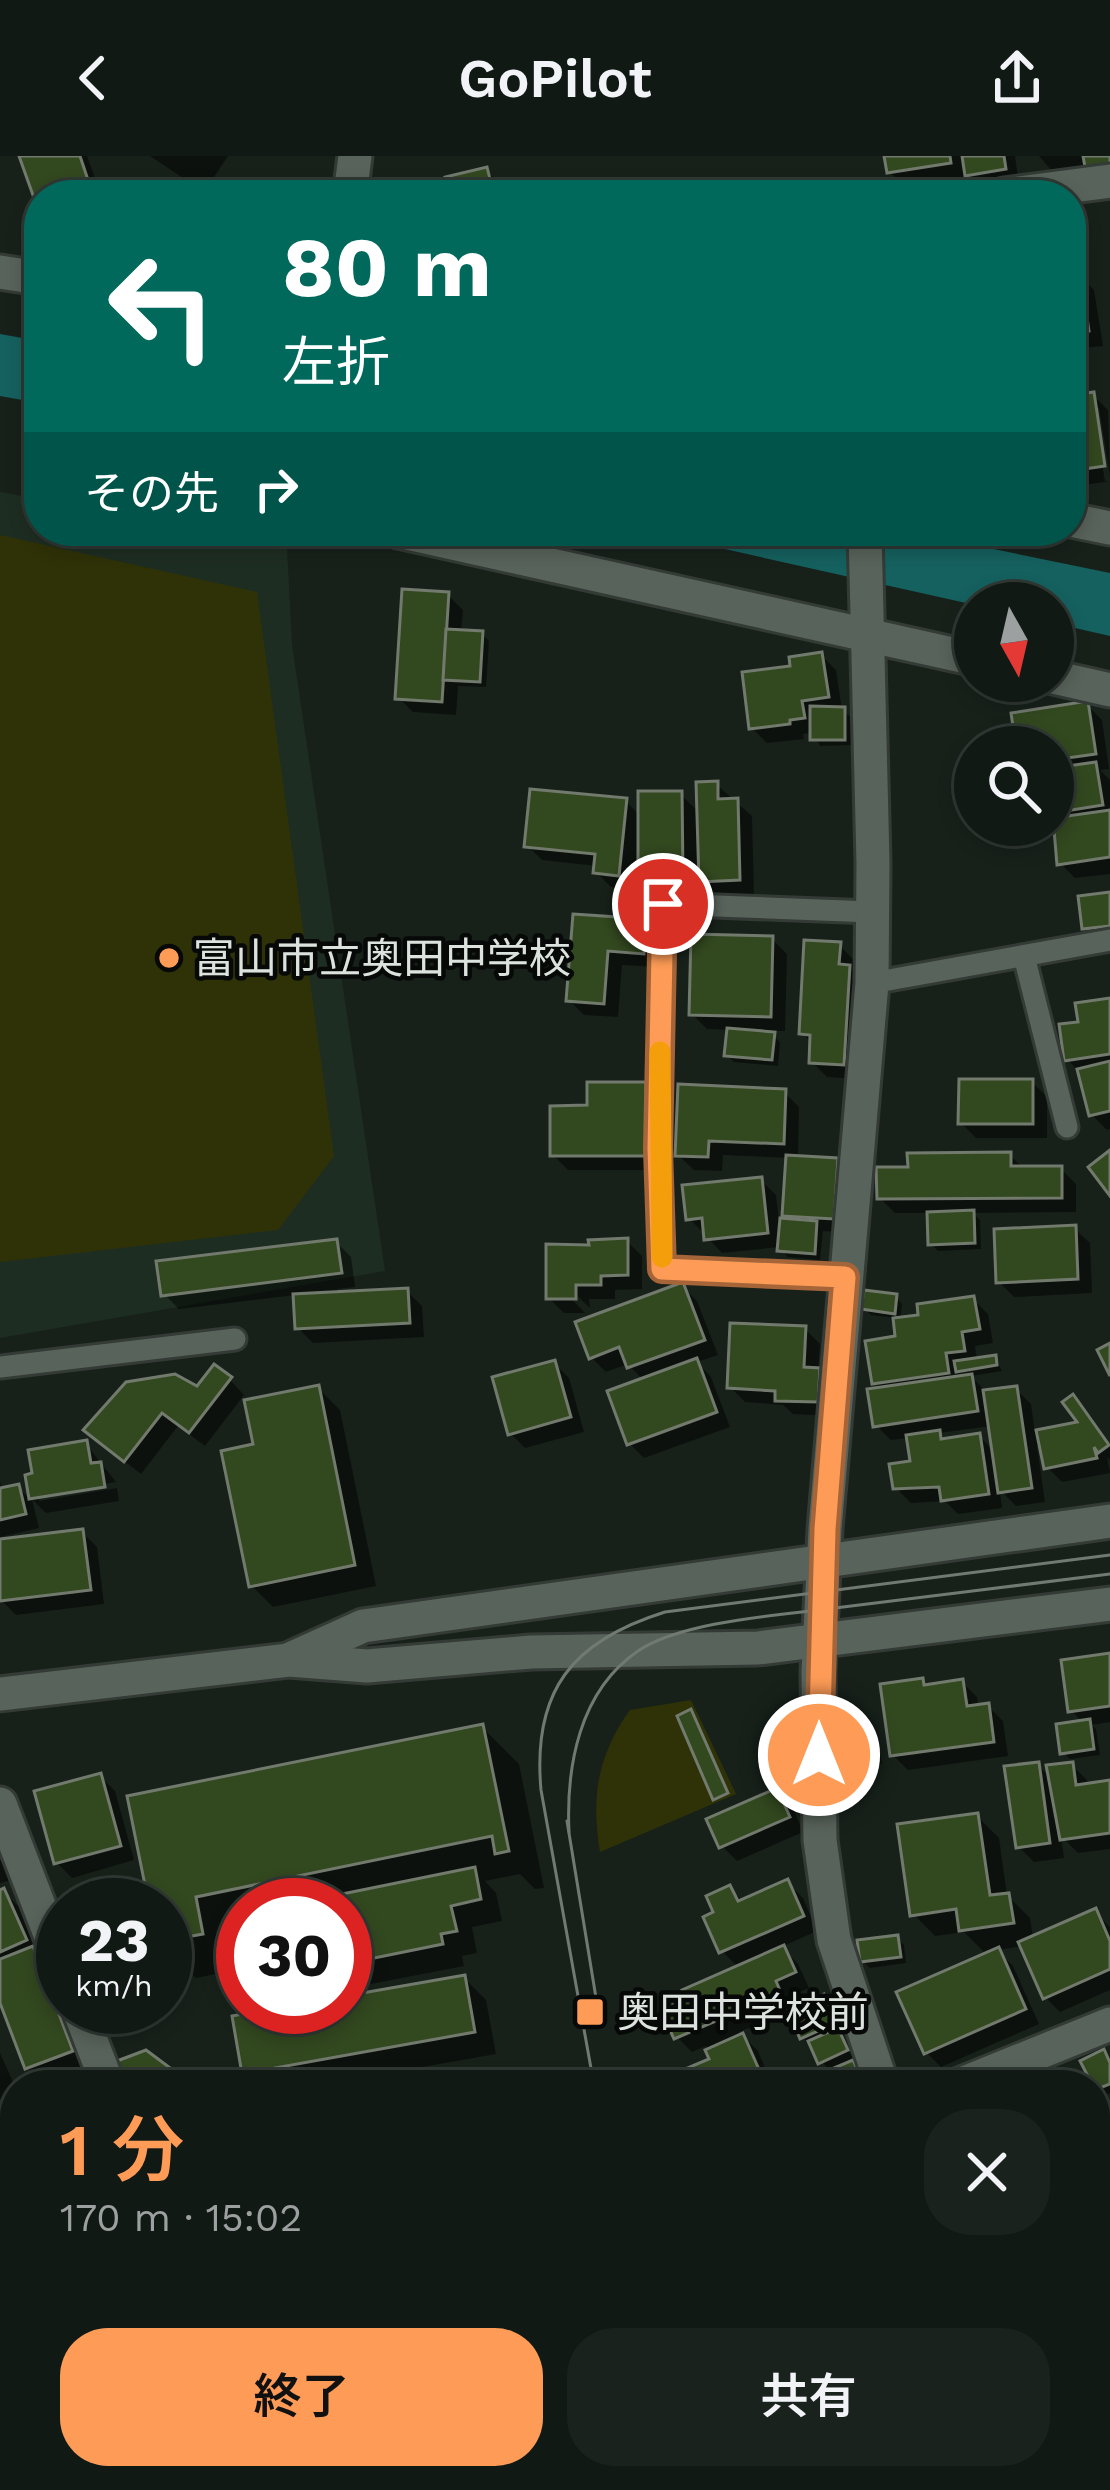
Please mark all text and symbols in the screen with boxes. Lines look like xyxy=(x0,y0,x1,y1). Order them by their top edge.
icon: back xyxy=(60,45,126,111)
icon: share xyxy=(984,45,1050,111)
text: GoPilot xyxy=(458,47,652,110)
text: 80 m xyxy=(282,218,492,316)
icon: left xyxy=(84,228,240,384)
text: 左折 xyxy=(282,331,390,394)
icon: right xyxy=(243,456,309,522)
text: その先 xyxy=(84,467,219,520)
north arrow xyxy=(954,582,1074,702)
map controls xyxy=(954,582,1074,846)
button: search xyxy=(954,726,1074,846)
pin xyxy=(612,853,714,955)
icon: arrive xyxy=(630,871,696,937)
place label: 富山市立奥田中学校 xyxy=(193,934,571,983)
marker: 富山市立奥田中学校 xyxy=(156,945,182,971)
position arrow xyxy=(756,1692,882,1818)
speed limit sign: 30 xyxy=(216,1878,372,2034)
text: 23 xyxy=(78,1905,150,1976)
text: km/h xyxy=(75,1968,153,2003)
place label: 奥田中学校前 xyxy=(617,1988,869,2037)
marker: 奥田中学校前 xyxy=(574,1996,606,2028)
text: 1 分 xyxy=(60,2108,184,2192)
button: close xyxy=(924,2109,1050,2235)
text: 170 m · 15:02 xyxy=(60,2195,302,2240)
button: 終了 xyxy=(60,2328,543,2466)
button: 共有 xyxy=(567,2328,1050,2466)

